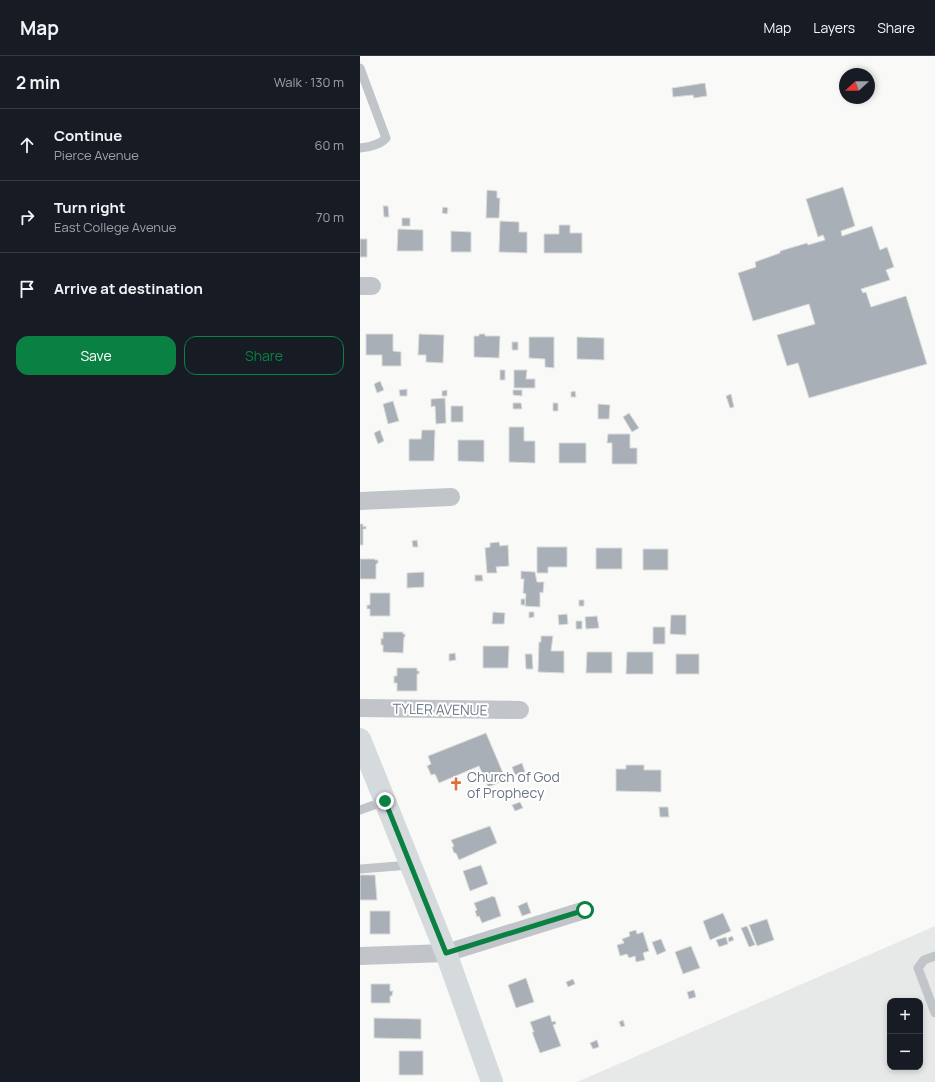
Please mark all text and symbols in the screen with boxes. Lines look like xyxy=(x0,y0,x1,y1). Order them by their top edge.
text: Map xyxy=(20,15,59,41)
text: Map xyxy=(763,18,791,37)
text: Layers xyxy=(813,18,855,37)
text: Share xyxy=(877,18,915,37)
north arrow xyxy=(839,68,875,104)
text: 2 min xyxy=(16,71,60,94)
text: Walk · 130 m xyxy=(274,73,344,91)
text: Continue xyxy=(54,125,122,146)
icon: ahead xyxy=(16,134,38,156)
text: 60 m xyxy=(314,136,344,154)
text: Pierce Avenue xyxy=(54,146,139,164)
text: Turn right xyxy=(54,197,125,218)
icon: right xyxy=(16,206,38,228)
text: 70 m xyxy=(316,208,344,226)
text: East College Avenue xyxy=(54,218,176,236)
icon: arrive xyxy=(16,278,38,300)
text: Arrive at destination xyxy=(54,278,203,299)
button: Save xyxy=(16,336,176,375)
button: Share xyxy=(184,336,344,375)
street label: TYLER AVENUE xyxy=(392,699,488,719)
place label: Church of God of Prophecy xyxy=(467,767,560,802)
church icon: Church of God of Prophecy xyxy=(448,776,464,792)
route end xyxy=(376,792,394,810)
route start xyxy=(576,901,594,919)
map controls xyxy=(887,998,923,1070)
button: + xyxy=(887,998,923,1034)
button: − xyxy=(887,1034,923,1070)

